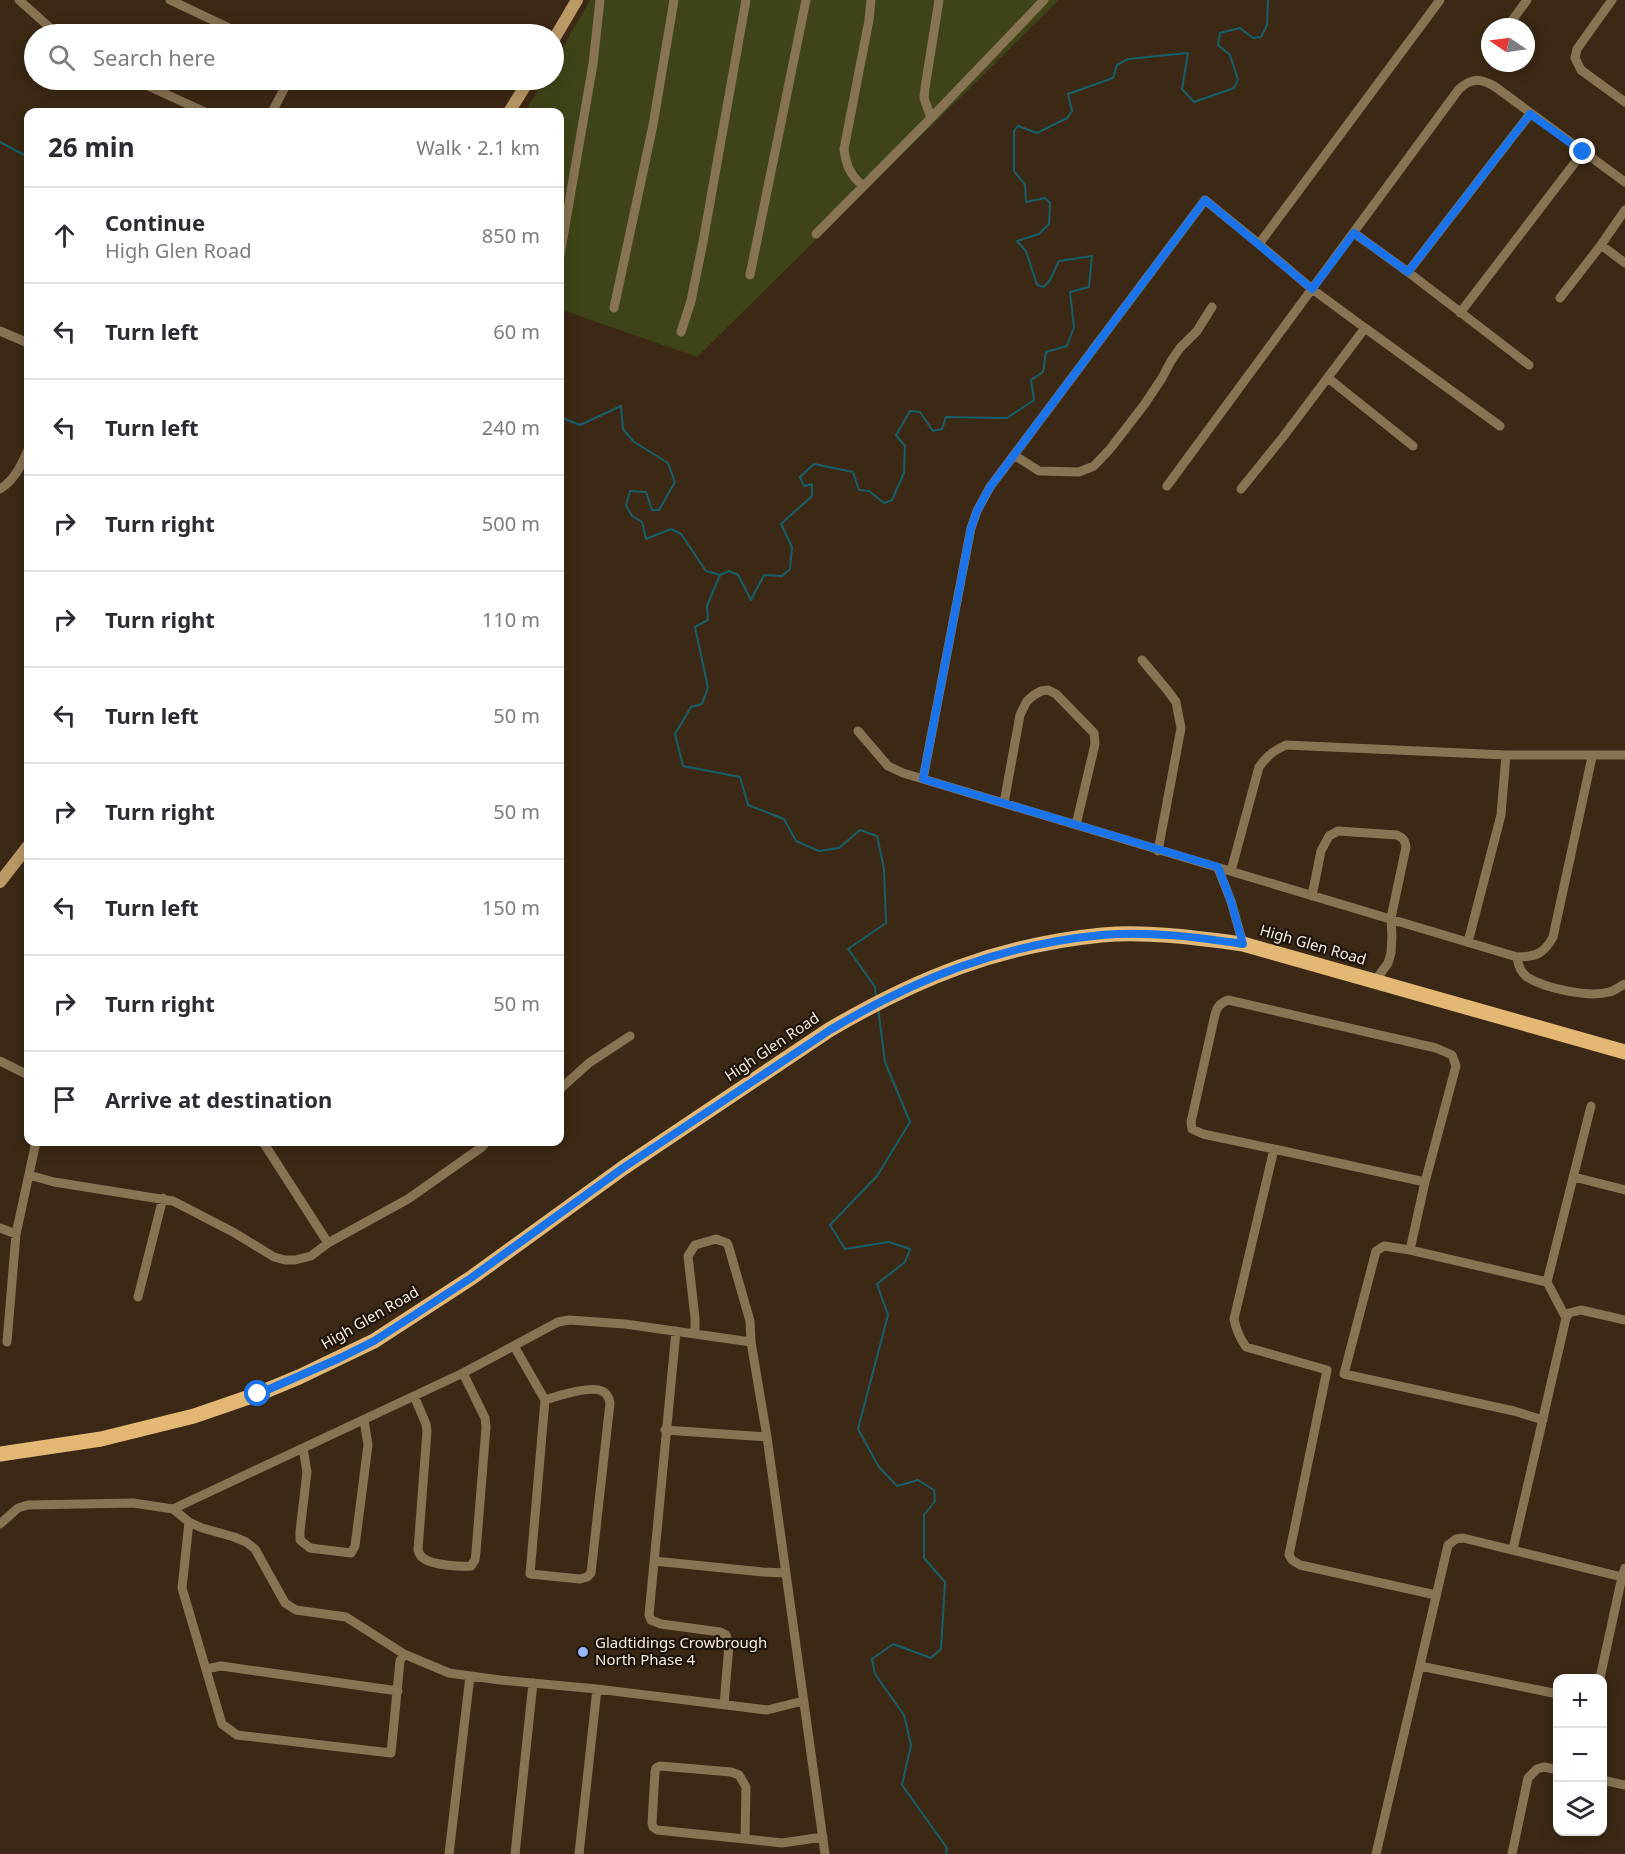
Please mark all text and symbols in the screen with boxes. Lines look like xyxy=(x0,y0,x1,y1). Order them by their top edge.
north arrow xyxy=(1481,18,1535,72)
search box xyxy=(24,24,564,90)
icon: search xyxy=(45,41,78,74)
text: Search here xyxy=(93,42,215,72)
text: 26 min xyxy=(48,129,135,165)
text: Walk · 2.1 km xyxy=(416,134,540,161)
route end xyxy=(1569,138,1595,164)
text: Continue xyxy=(105,207,205,237)
icon: ahead xyxy=(48,219,81,252)
text: 850 m xyxy=(482,222,540,249)
text: High Glen Road xyxy=(105,237,251,264)
icon: left xyxy=(48,315,81,348)
text: Turn left xyxy=(105,316,199,346)
text: 60 m xyxy=(493,318,540,345)
icon: left xyxy=(48,411,81,444)
text: Turn left xyxy=(105,412,199,442)
text: 240 m xyxy=(482,414,540,441)
icon: right xyxy=(48,507,81,540)
text: Turn right xyxy=(105,508,215,538)
text: 500 m xyxy=(482,510,540,537)
icon: right xyxy=(48,603,81,636)
text: Turn right xyxy=(105,604,215,634)
text: 110 m xyxy=(482,606,540,633)
icon: left xyxy=(48,699,81,732)
text: Turn left xyxy=(105,700,199,730)
text: 50 m xyxy=(493,702,540,729)
icon: right xyxy=(48,795,81,828)
text: Turn right xyxy=(105,796,215,826)
text: 50 m xyxy=(493,798,540,825)
icon: left xyxy=(48,891,81,924)
text: Turn left xyxy=(105,892,199,922)
text: 150 m xyxy=(482,894,540,921)
street label: High Glen Road xyxy=(1258,919,1369,969)
icon: right xyxy=(48,987,81,1020)
text: Turn right xyxy=(105,988,215,1018)
text: 50 m xyxy=(493,990,540,1017)
street label: High Glen Road xyxy=(720,1007,823,1085)
icon: arrive xyxy=(48,1083,81,1116)
text: Arrive at destination xyxy=(105,1084,332,1114)
street label: High Glen Road xyxy=(317,1281,422,1353)
route start xyxy=(244,1380,270,1406)
place label: Gladtidings Crowbrough North Phase 4 xyxy=(595,1632,767,1669)
marker: Gladtidings Crowbrough North Phase 4 xyxy=(576,1645,590,1659)
map controls xyxy=(1553,1674,1607,1836)
button: + xyxy=(1553,1674,1607,1728)
button: − xyxy=(1553,1728,1607,1782)
button: layers xyxy=(1553,1782,1607,1836)

